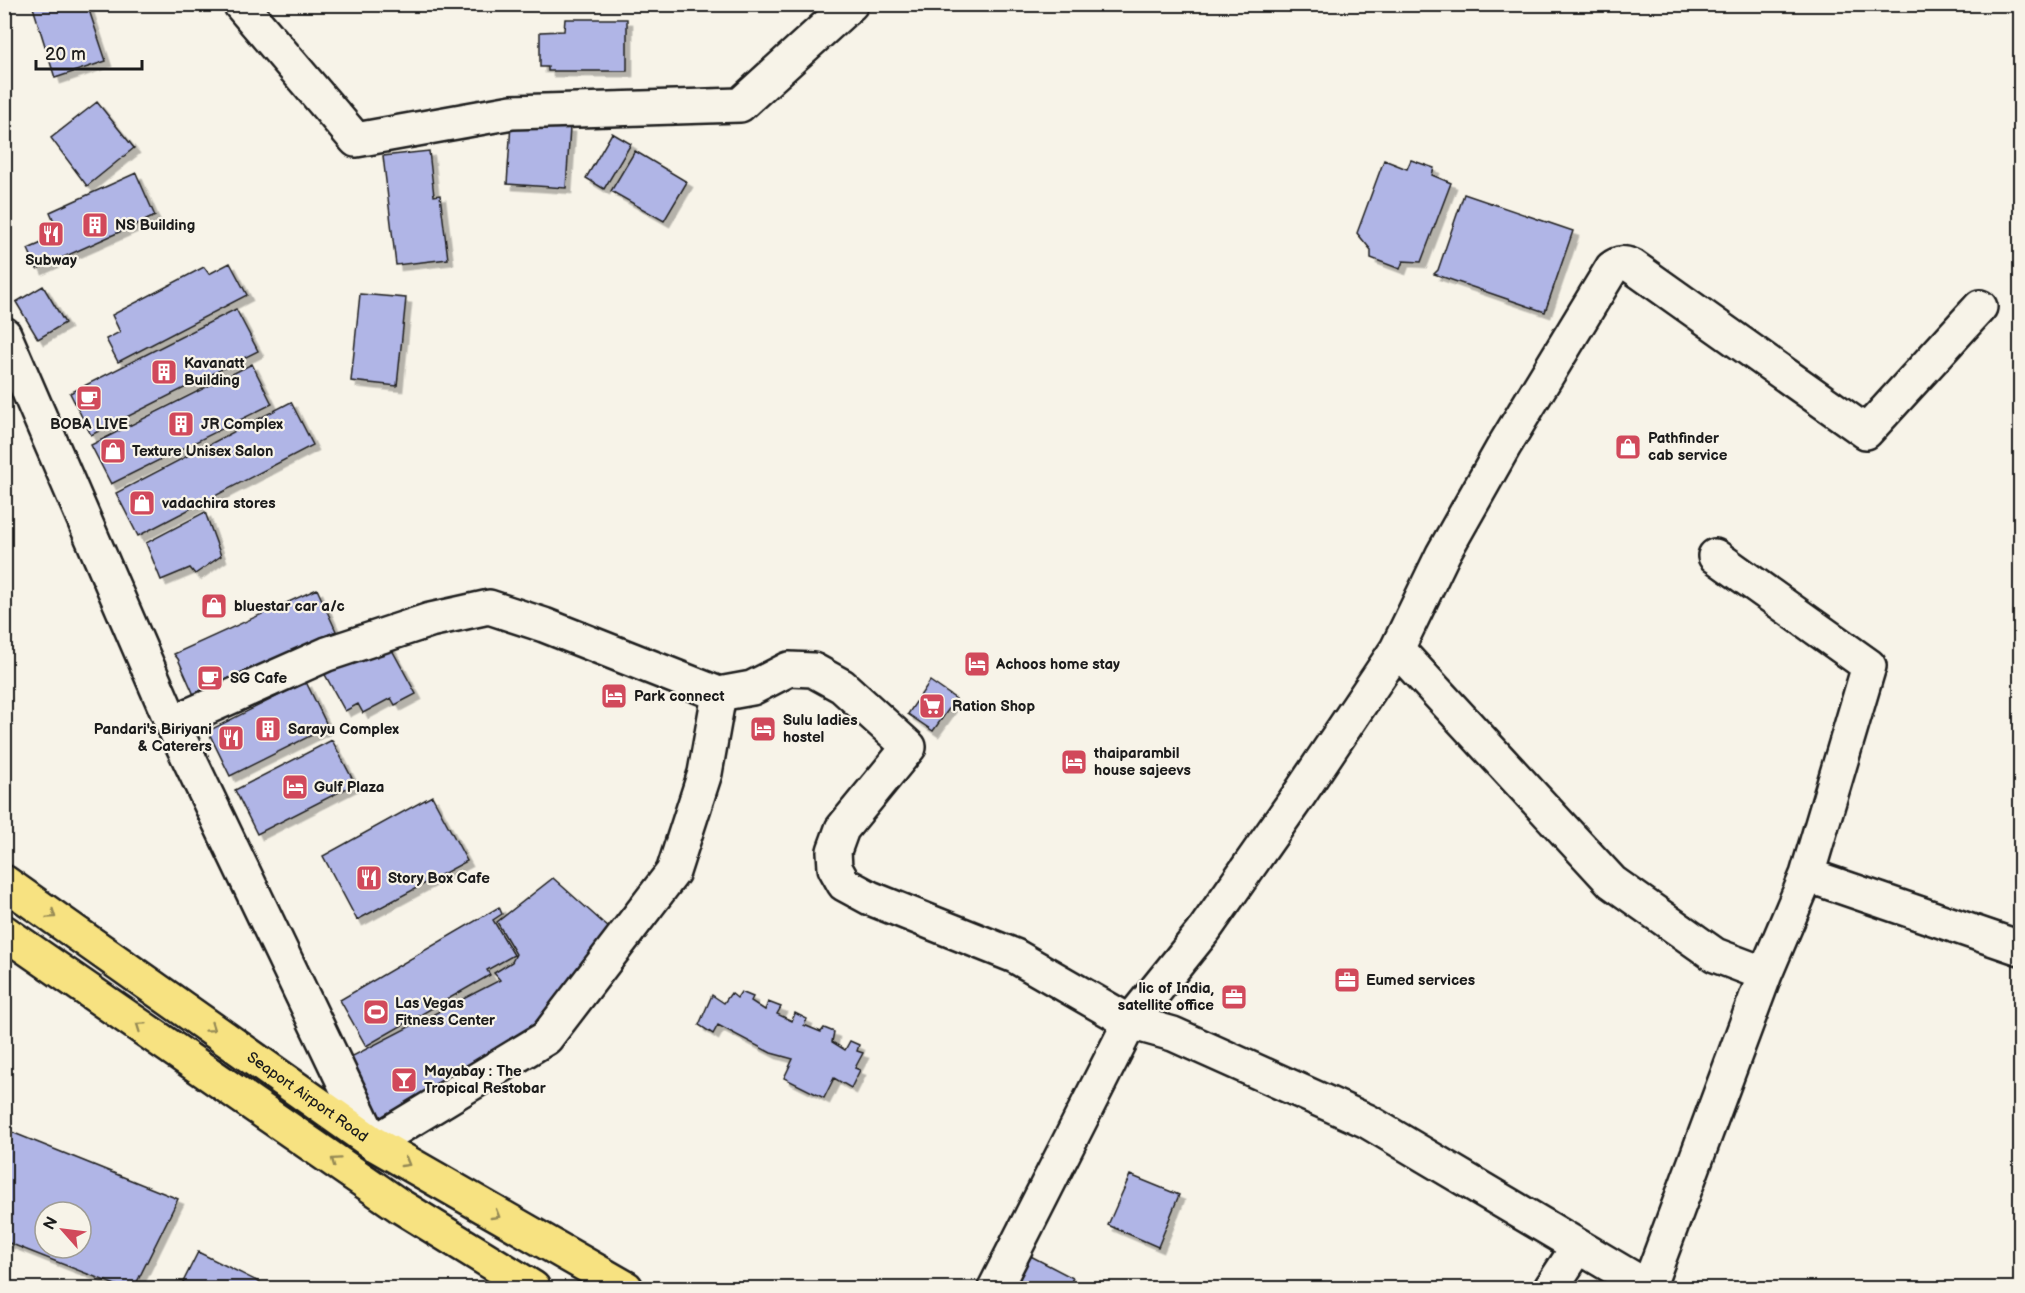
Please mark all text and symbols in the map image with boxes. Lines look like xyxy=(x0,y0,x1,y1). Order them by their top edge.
scale bar xyxy=(36,33,142,71)
text: 20 m xyxy=(45,44,86,65)
building icon: NS Building xyxy=(80,210,110,240)
place label: NS Building xyxy=(115,216,195,235)
restaurant icon: Subway xyxy=(36,219,66,249)
place label: Subway xyxy=(25,251,77,270)
place label: Kavanatt Building xyxy=(184,354,245,390)
building icon: Kavanatt Building xyxy=(149,357,179,387)
cafe icon: BOBA LIVE xyxy=(74,383,104,413)
building icon: JR Complex xyxy=(166,409,196,439)
place label: BOBA LIVE xyxy=(50,415,128,434)
place label: JR Complex xyxy=(201,415,283,434)
place label: Pathfinder cab service xyxy=(1648,429,1728,465)
shop icon: Pathfinder cab service xyxy=(1613,432,1643,462)
shop icon: Texture Unisex Salon xyxy=(98,436,128,466)
place label: Texture Unisex Salon xyxy=(132,442,273,461)
shop icon: vadachira stores xyxy=(127,488,157,518)
place label: vadachira stores xyxy=(161,494,276,513)
shop icon: bluestar car a/c xyxy=(199,591,229,621)
place label: bluestar car a/c xyxy=(234,597,345,616)
hotel icon: Achoos home stay xyxy=(962,649,992,679)
place label: Achoos home stay xyxy=(995,655,1120,674)
cafe icon: SG Cafe xyxy=(195,663,225,693)
place label: SG Cafe xyxy=(230,669,288,688)
hotel icon: Park connect xyxy=(599,681,629,711)
place label: Park connect xyxy=(634,687,725,706)
supermarket icon: Ration Shop xyxy=(917,691,947,721)
place label: Ration Shop xyxy=(952,697,1035,716)
place label: Sulu ladies hostel xyxy=(783,711,858,747)
building icon: Sarayu Complex xyxy=(253,714,283,744)
hotel icon: Sulu ladies hostel xyxy=(748,714,778,744)
place label: Pandari's Biriyani & Caterers xyxy=(94,720,212,756)
place label: Sarayu Complex xyxy=(288,720,399,739)
restaurant icon: Pandari's Biriyani & Caterers xyxy=(216,723,246,753)
place label: thaiparambil house sajeevs xyxy=(1093,744,1191,780)
hotel icon: thaiparambil house sajeevs xyxy=(1059,747,1089,777)
hotel icon: Gulf Plaza xyxy=(280,772,310,802)
place label: Gulf Plaza xyxy=(314,778,384,797)
restaurant icon: Story Box Cafe xyxy=(354,863,384,893)
place label: Story Box Cafe xyxy=(388,869,490,888)
one-way arrow xyxy=(46,908,57,919)
office icon: Eumed services xyxy=(1332,965,1362,995)
place label: Eumed services xyxy=(1366,971,1475,990)
place label: lic of India, satellite office xyxy=(1118,979,1214,1015)
office icon: lic of India, satellite office xyxy=(1219,982,1249,1012)
place label: Las Vegas Fitness Center xyxy=(395,994,496,1030)
sports icon: Las Vegas Fitness Center xyxy=(361,997,391,1027)
one-way arrow xyxy=(205,1021,216,1032)
one-way arrow xyxy=(135,1022,146,1033)
street label: Seaport Airport Road xyxy=(243,1048,372,1146)
place label: Mayabay : The Tropical Restobar xyxy=(424,1062,547,1098)
bar icon: Mayabay : The Tropical Restobar xyxy=(389,1065,419,1095)
one-way arrow xyxy=(400,1155,410,1167)
one-way arrow xyxy=(330,1157,341,1168)
north arrow xyxy=(33,1200,93,1260)
one-way arrow xyxy=(490,1207,500,1219)
text: N xyxy=(40,1214,62,1233)

